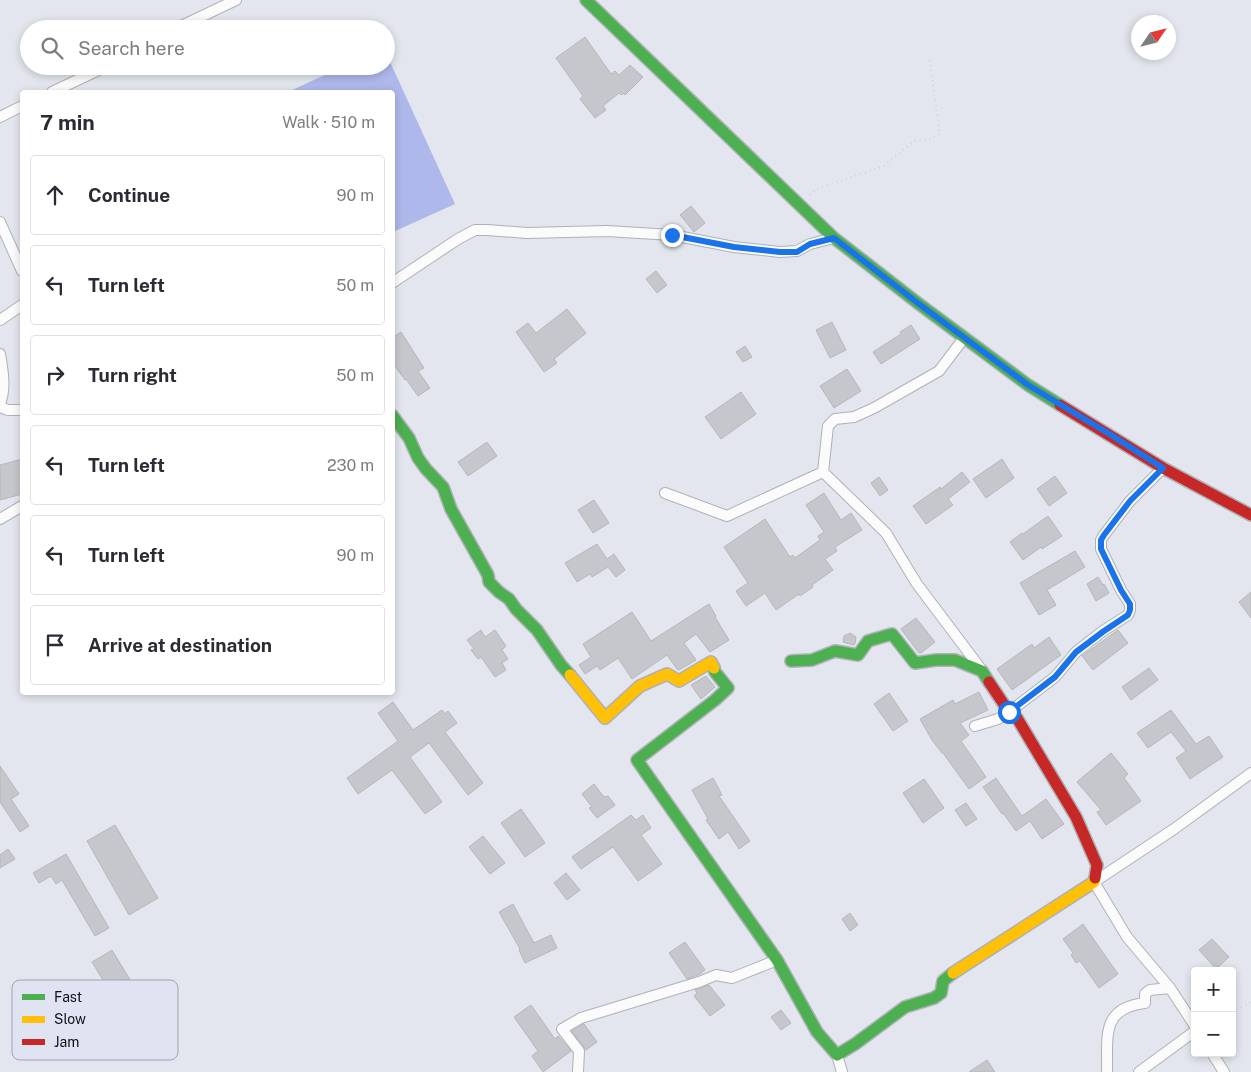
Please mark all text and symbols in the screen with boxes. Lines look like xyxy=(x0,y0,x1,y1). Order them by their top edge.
north arrow xyxy=(1131,15,1176,60)
search box xyxy=(20,20,395,75)
icon: search xyxy=(38,34,66,62)
text: Search here xyxy=(78,37,185,59)
text: 7 min xyxy=(40,110,95,135)
text: Walk · 510 m xyxy=(282,113,375,132)
icon: ahead xyxy=(41,181,69,209)
text: Continue xyxy=(88,184,170,206)
text: 90 m xyxy=(337,186,374,205)
route end xyxy=(661,224,684,247)
icon: left xyxy=(41,271,69,299)
text: Turn left xyxy=(88,274,165,296)
text: 50 m xyxy=(336,276,374,295)
icon: right xyxy=(41,361,69,389)
text: Turn right xyxy=(88,364,177,386)
text: 50 m xyxy=(336,366,374,385)
icon: left xyxy=(41,451,69,479)
text: Turn left xyxy=(88,454,165,476)
text: 230 m xyxy=(327,456,374,475)
icon: left xyxy=(41,541,69,569)
text: Turn left xyxy=(88,544,165,566)
text: 90 m xyxy=(337,546,374,565)
icon: arrive xyxy=(41,631,69,659)
text: Arrive at destination xyxy=(88,634,272,656)
route start xyxy=(998,701,1021,724)
map controls xyxy=(1191,967,1236,1057)
button: + xyxy=(1191,967,1236,1012)
legend xyxy=(12,980,178,1060)
text: Fast xyxy=(54,989,82,1005)
text: Slow xyxy=(54,1011,86,1027)
button: − xyxy=(1191,1012,1236,1057)
text: Jam xyxy=(54,1034,79,1050)

